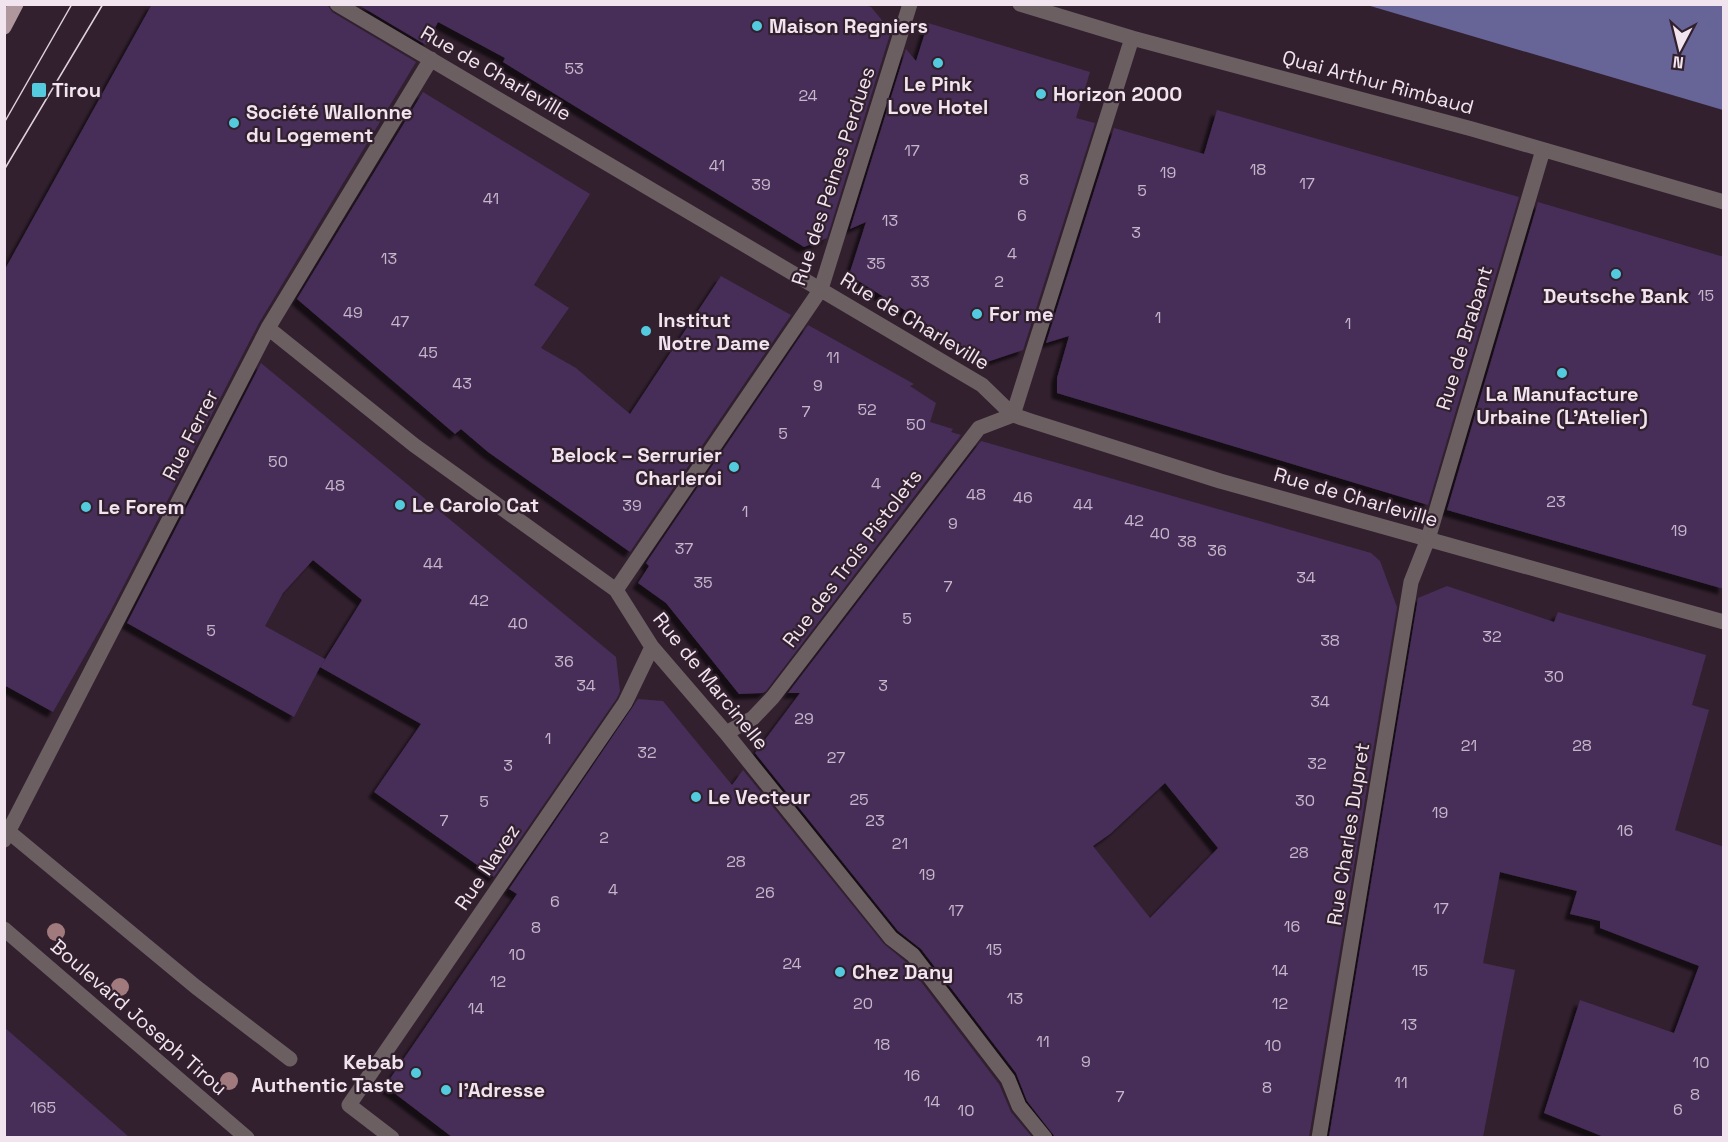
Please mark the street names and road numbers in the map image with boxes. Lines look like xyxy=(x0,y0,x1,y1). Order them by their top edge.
street label: Rue de Charleville xyxy=(416,19,576,127)
street label: Quai Arthur Rimbaud xyxy=(1279,44,1477,120)
street label: Rue des Peines Perdues xyxy=(785,63,881,289)
street label: Rue de Brabant xyxy=(1430,263,1498,413)
street label: Rue de Charleville xyxy=(836,266,994,376)
street label: Rue Ferrer xyxy=(156,385,224,485)
street label: Rue de Charleville xyxy=(1271,461,1441,533)
street label: Rue des Trois Pistolets xyxy=(776,464,928,652)
street label: Rue de Marcinelle xyxy=(647,607,775,755)
street label: Rue Charles Dupret xyxy=(1321,741,1375,927)
street label: Rue Navez xyxy=(449,819,525,915)
street label: Boulevard Joseph Tirou xyxy=(45,933,233,1101)

